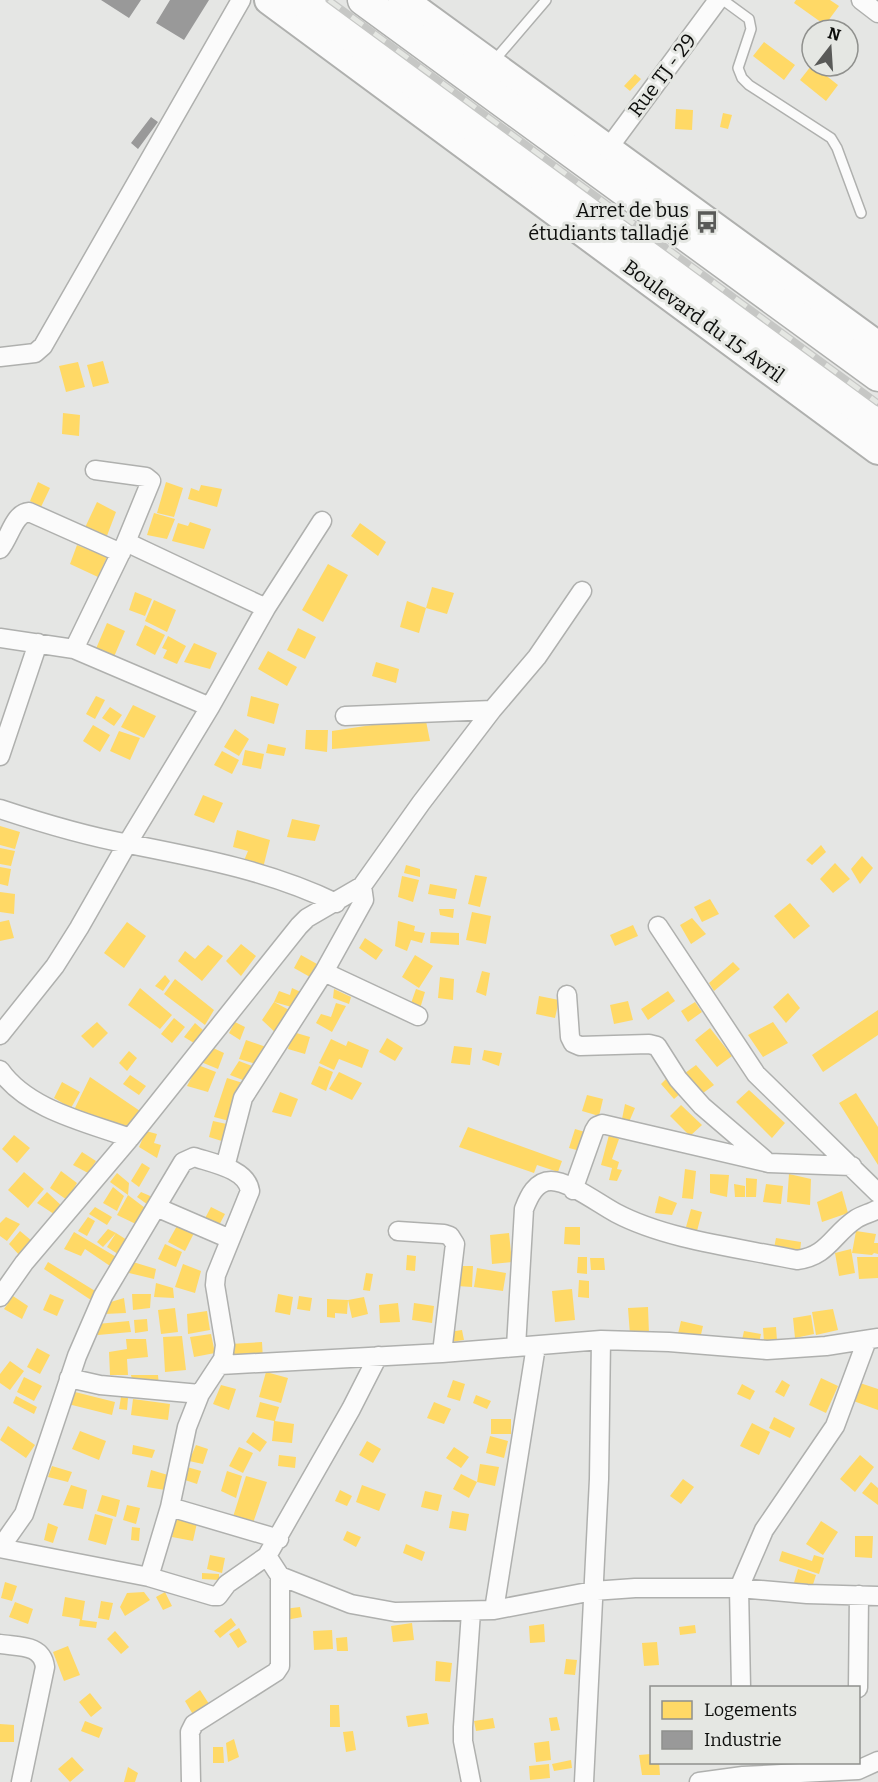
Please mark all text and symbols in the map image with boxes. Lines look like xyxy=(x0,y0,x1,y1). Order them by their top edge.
north arrow xyxy=(800,18,860,78)
text: N xyxy=(826,23,843,45)
street label: Rue TJ - 29 xyxy=(623,29,701,121)
place label: Arret de bus étudiants talladjé xyxy=(528,198,689,246)
bus stop icon: Arret de bus étudiants talladjé xyxy=(694,209,720,235)
street label: Boulevard du 15 Avril xyxy=(619,255,789,388)
legend xyxy=(650,1686,860,1764)
text: Logements xyxy=(704,1699,797,1721)
text: Industrie xyxy=(704,1729,782,1751)

